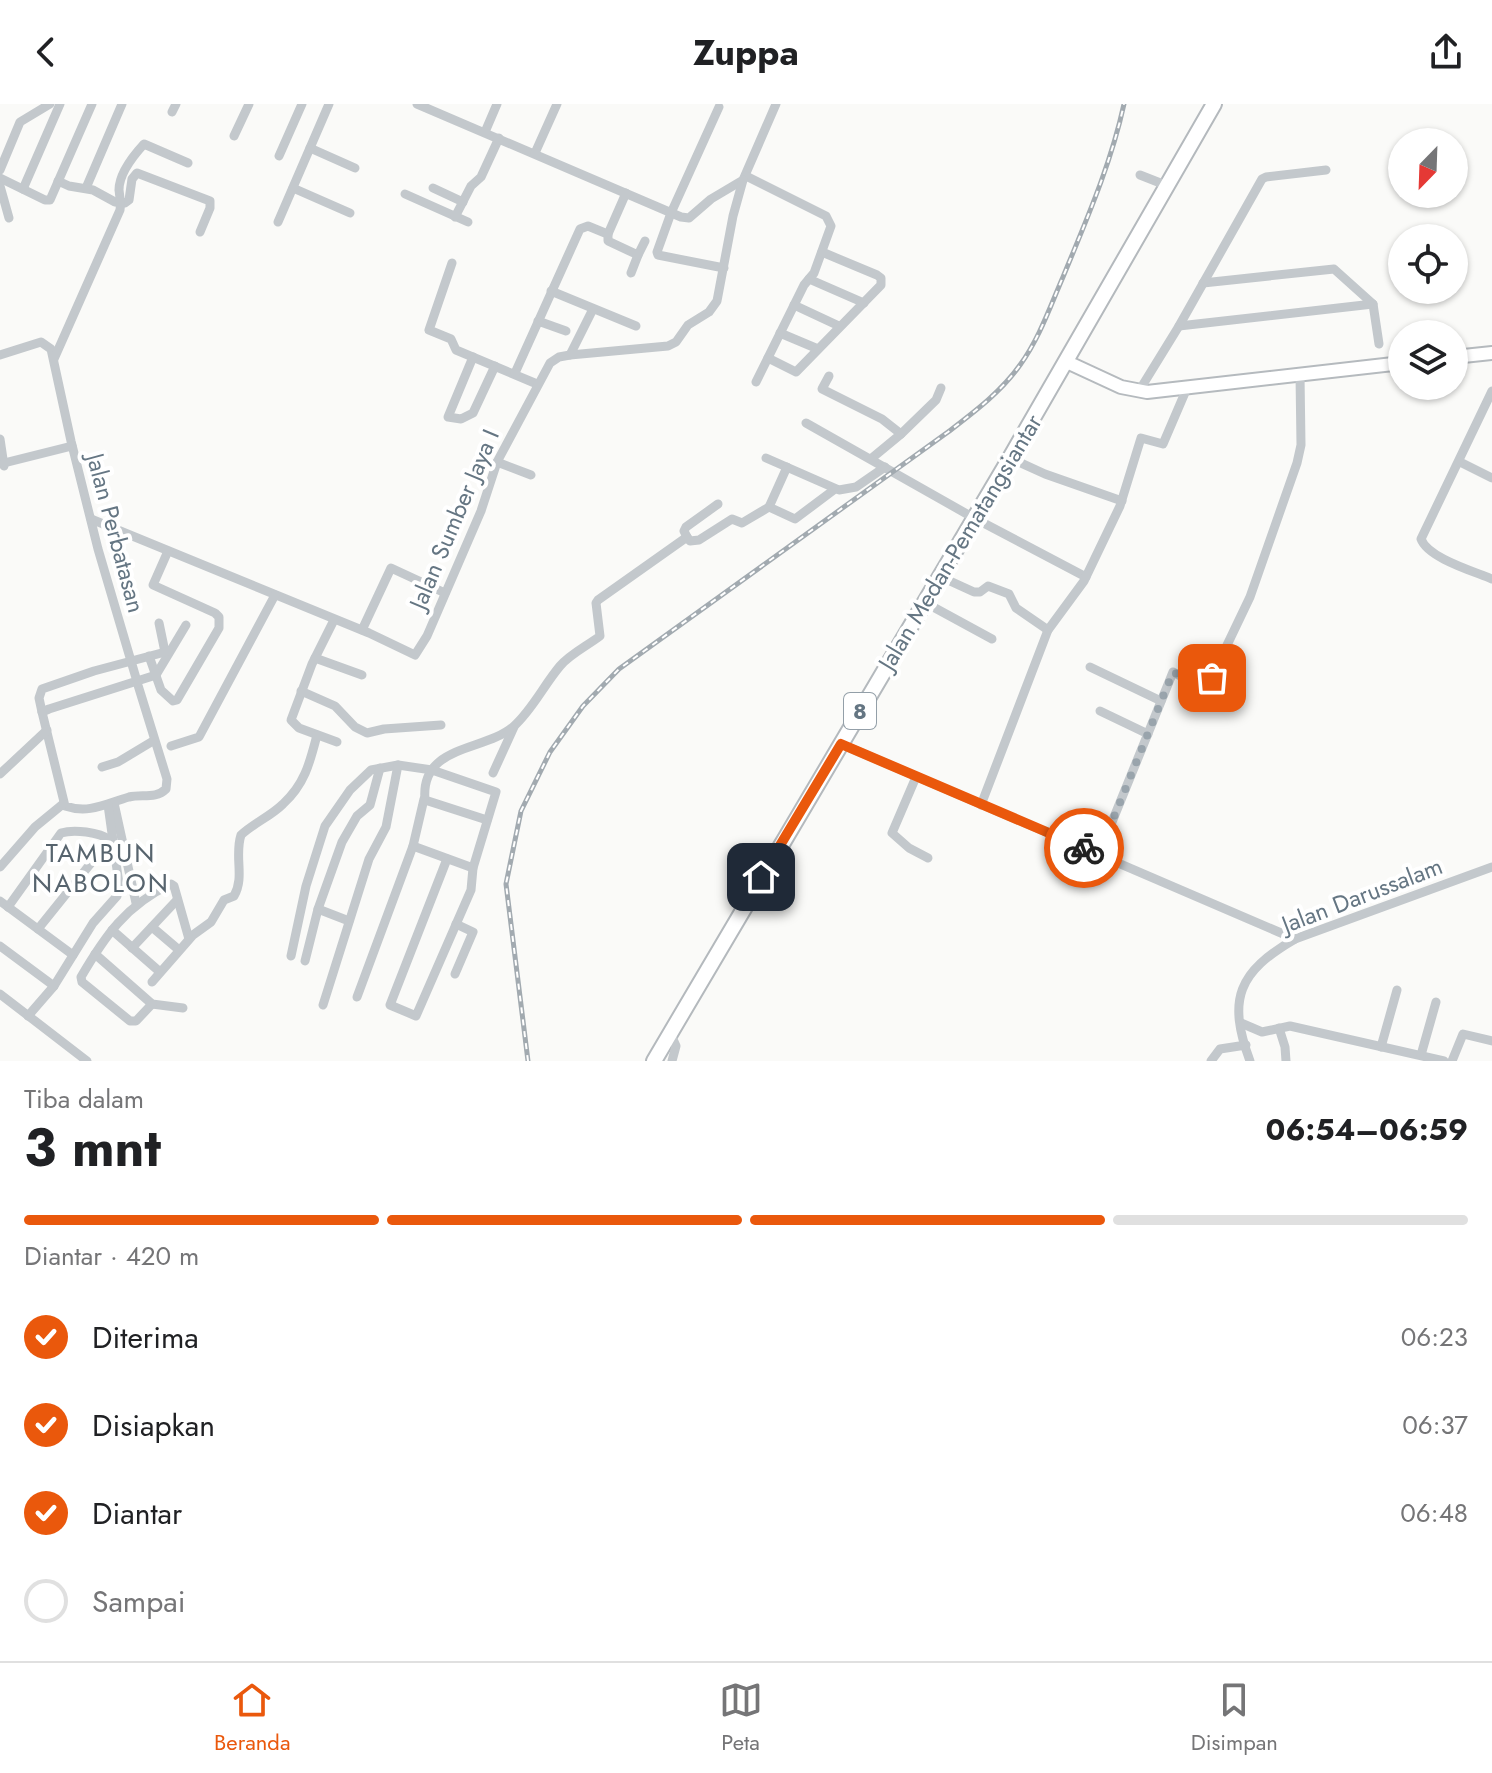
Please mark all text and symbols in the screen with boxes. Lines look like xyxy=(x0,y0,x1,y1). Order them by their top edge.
text: Zuppa xyxy=(693,26,799,78)
icon: back xyxy=(24,30,68,74)
icon: share xyxy=(1424,30,1468,74)
north arrow xyxy=(1388,128,1468,208)
map controls xyxy=(1388,128,1468,400)
button: locate xyxy=(1388,224,1468,304)
button: layers xyxy=(1388,320,1468,400)
street label: Jalan Medan-Pematangsiantar xyxy=(868,407,1051,679)
street label: Jalan Sumber Jaya I xyxy=(399,424,508,617)
street label: Jalan Perbatasan xyxy=(77,447,154,617)
pin xyxy=(1178,644,1246,712)
icon: bag xyxy=(1190,656,1234,700)
road number: 8 xyxy=(844,693,876,729)
courier xyxy=(1044,808,1124,888)
icon: bike xyxy=(1062,826,1106,870)
district label: TAMBUN NABOLON xyxy=(32,834,170,902)
pin xyxy=(727,843,795,911)
street label: Jalan Darussalam xyxy=(1274,848,1447,943)
icon: home xyxy=(739,855,783,899)
text: Tiba dalam xyxy=(24,1080,144,1118)
text: 06:54–06:59 xyxy=(1266,1108,1468,1151)
text: 3 mnt xyxy=(24,1110,161,1186)
text: Diantar · 420 m xyxy=(24,1237,199,1275)
icon: check xyxy=(24,1315,68,1359)
text: Diterima xyxy=(92,1316,199,1359)
text: 06:23 xyxy=(1401,1318,1468,1356)
icon: check xyxy=(24,1403,68,1447)
text: Disiapkan xyxy=(92,1404,215,1447)
text: 06:37 xyxy=(1402,1406,1468,1444)
icon: check xyxy=(24,1491,68,1535)
text: Diantar xyxy=(92,1492,182,1535)
text: 06:48 xyxy=(1400,1494,1468,1532)
text: Sampai xyxy=(92,1580,186,1623)
tab: Beranda xyxy=(214,1678,290,1758)
tab: Peta xyxy=(719,1678,763,1758)
tab: Disimpan xyxy=(1191,1678,1278,1758)

